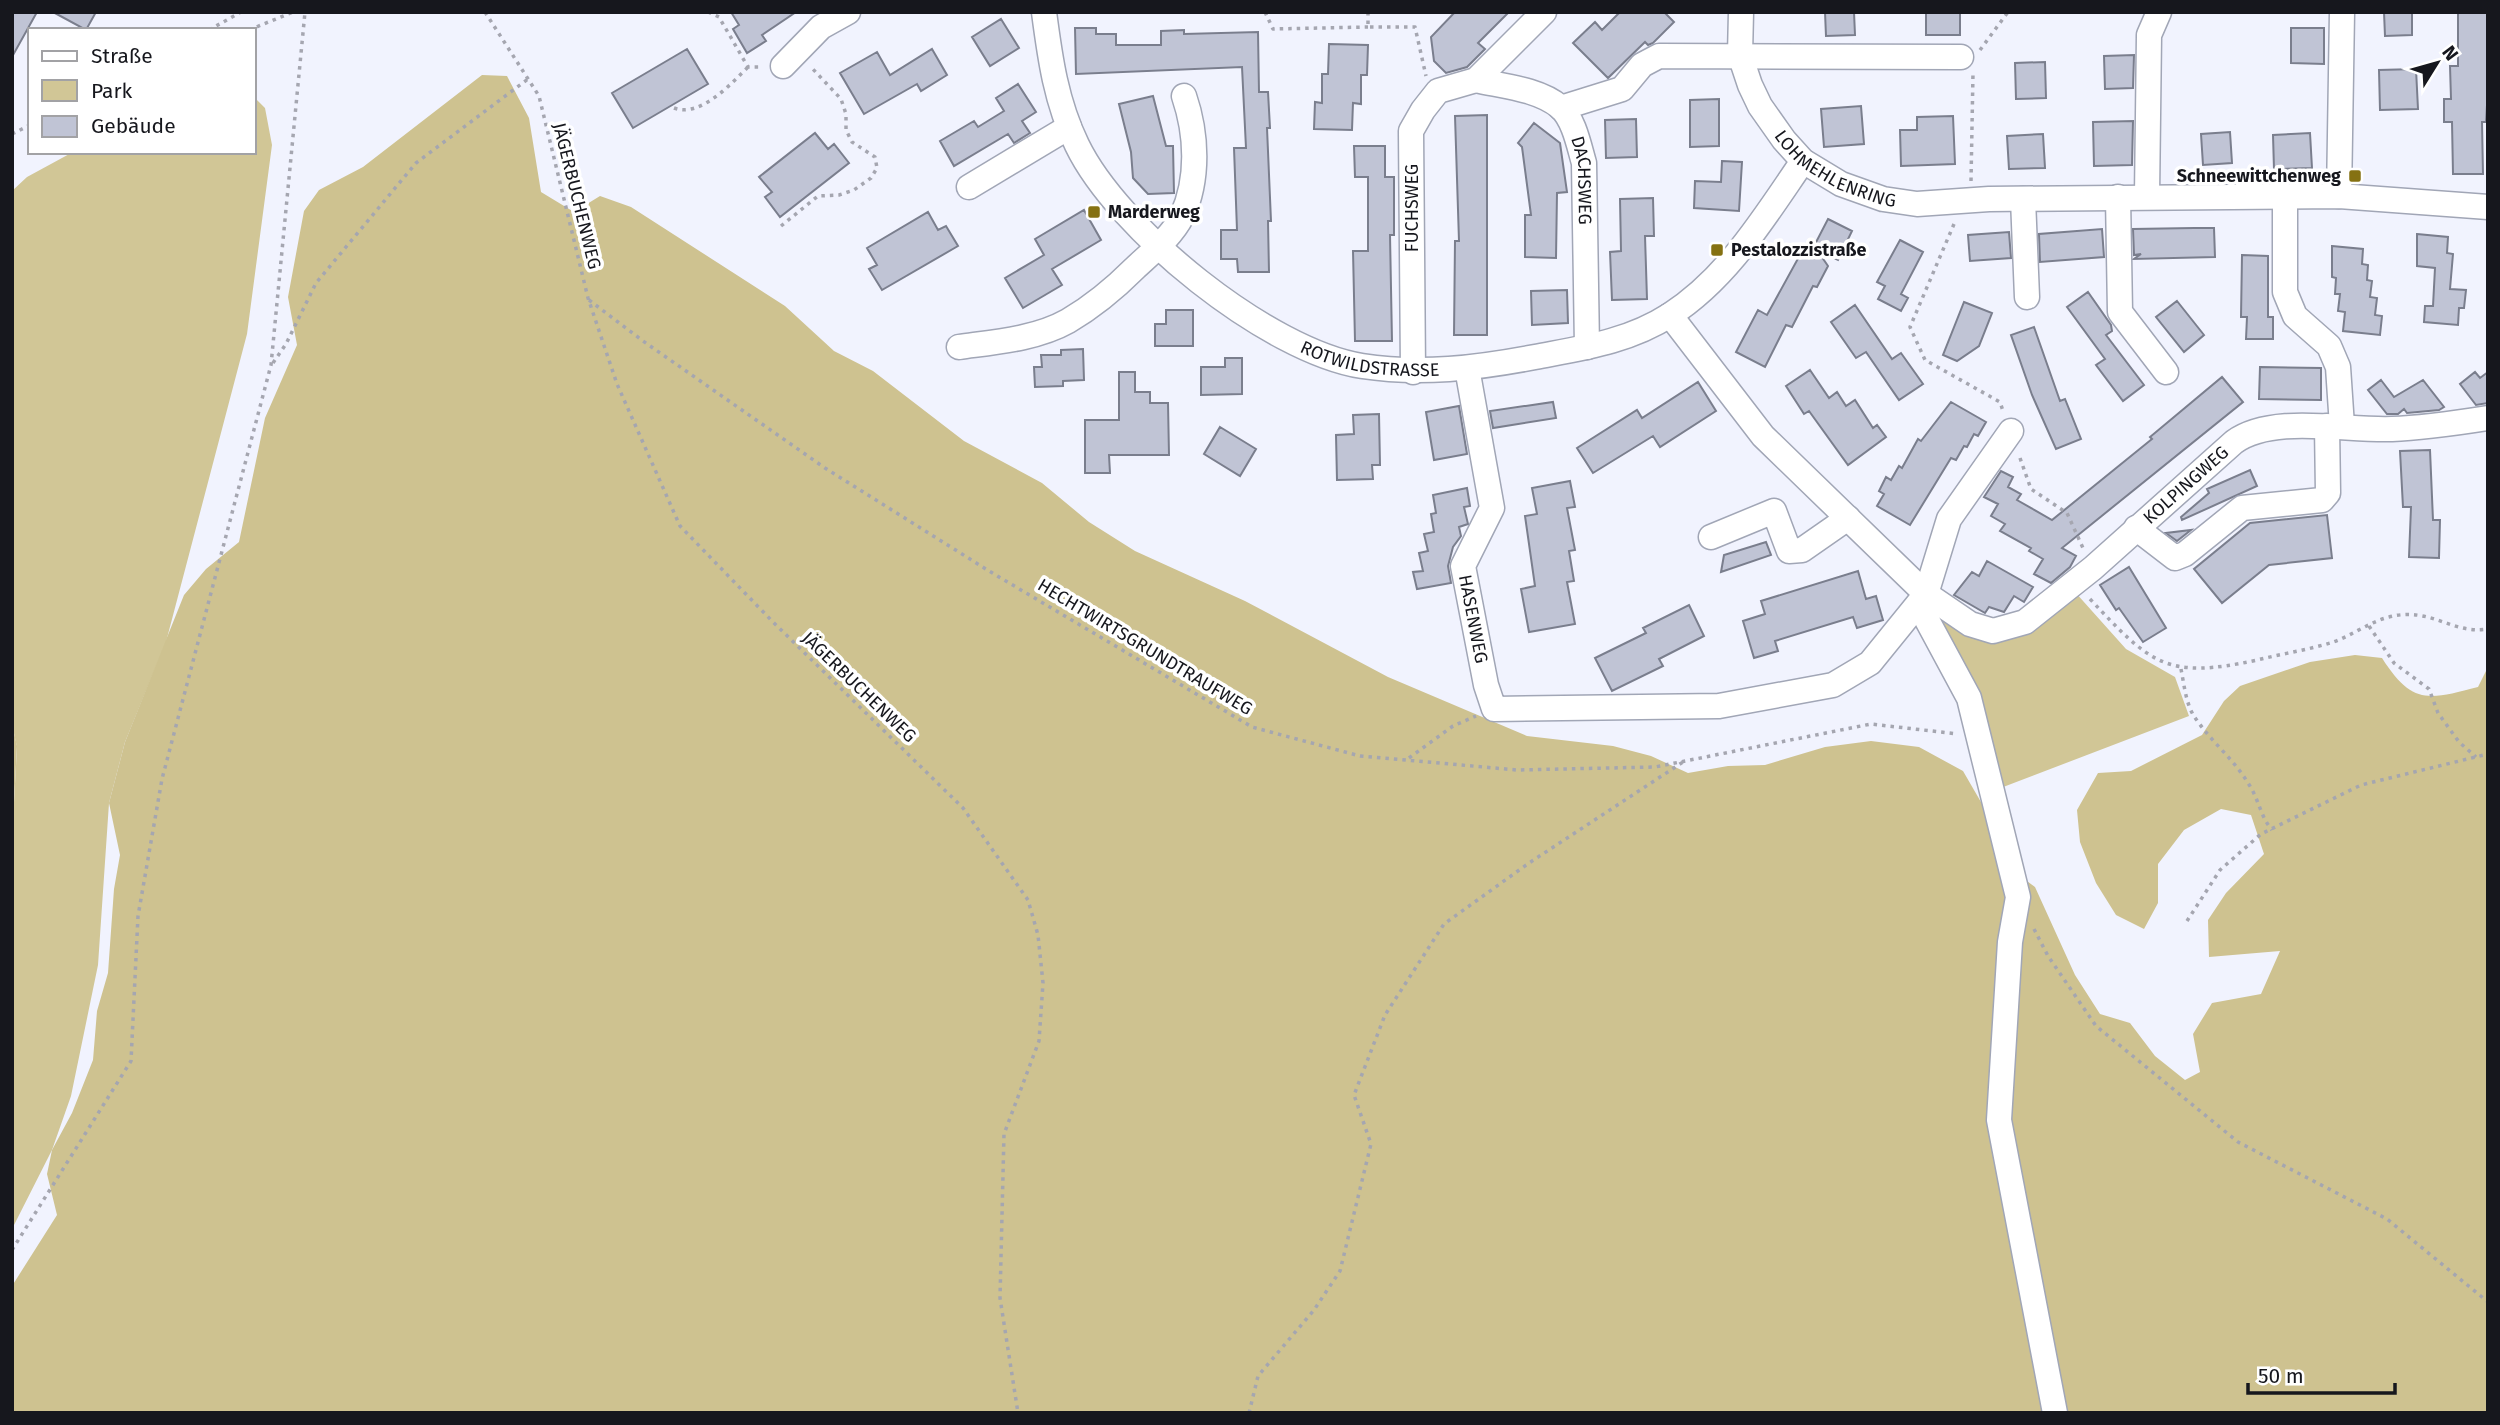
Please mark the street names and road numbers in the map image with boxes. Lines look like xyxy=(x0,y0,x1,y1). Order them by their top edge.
street label: JÄGERBUCHENWEG xyxy=(548,120,606,272)
street label: LOHMEHLENRING xyxy=(1770,126,1897,212)
street label: DACHSWEG xyxy=(1566,134,1596,225)
street label: FUCHSWEG xyxy=(1401,164,1423,252)
street label: ROTWILDSTRASSE xyxy=(1297,336,1440,381)
street label: KOLPINGWEG xyxy=(2139,441,2233,529)
street label: HASENWEG xyxy=(1454,573,1493,665)
street label: HECHTWIRTSGRUNDTRAUFWEG xyxy=(1034,574,1256,720)
street label: JÄGERBUCHENWEG xyxy=(797,627,921,747)

